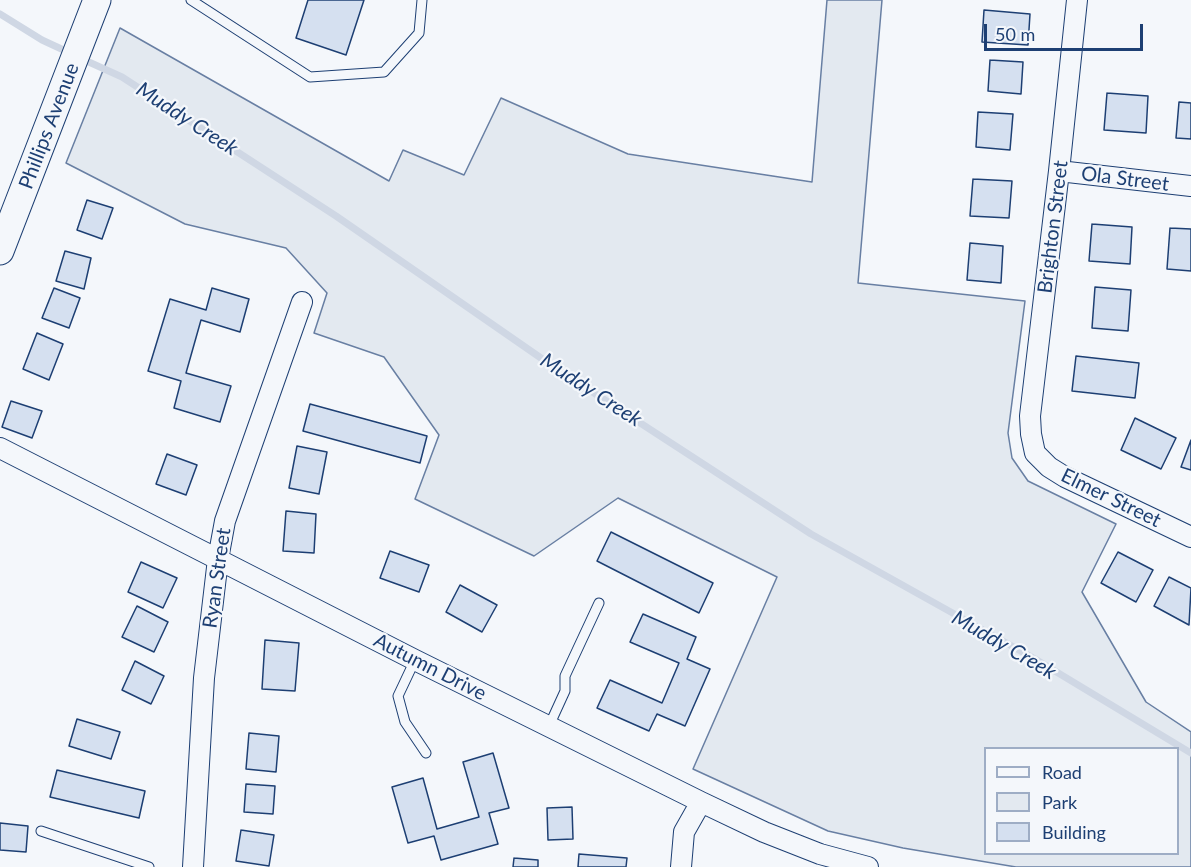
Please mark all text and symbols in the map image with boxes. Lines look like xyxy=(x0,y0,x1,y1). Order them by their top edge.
scale bar xyxy=(987,12,1146,50)
text: 50 m xyxy=(995,23,1035,45)
street label: Phillips Avenue xyxy=(14,59,84,193)
water label: Muddy Creek xyxy=(131,77,243,161)
street label: Brighton Street xyxy=(1033,159,1073,295)
street label: Ola Street xyxy=(1080,162,1170,196)
water label: Muddy Creek xyxy=(535,348,647,432)
street label: Elmer Street xyxy=(1057,463,1165,533)
street label: Ryan Street xyxy=(198,526,236,630)
water label: Muddy Creek xyxy=(947,605,1061,685)
street label: Autumn Drive xyxy=(370,628,490,706)
legend xyxy=(984,747,1179,855)
text: Road xyxy=(1042,761,1082,783)
text: Park xyxy=(1042,791,1077,813)
text: Building xyxy=(1042,821,1106,843)

